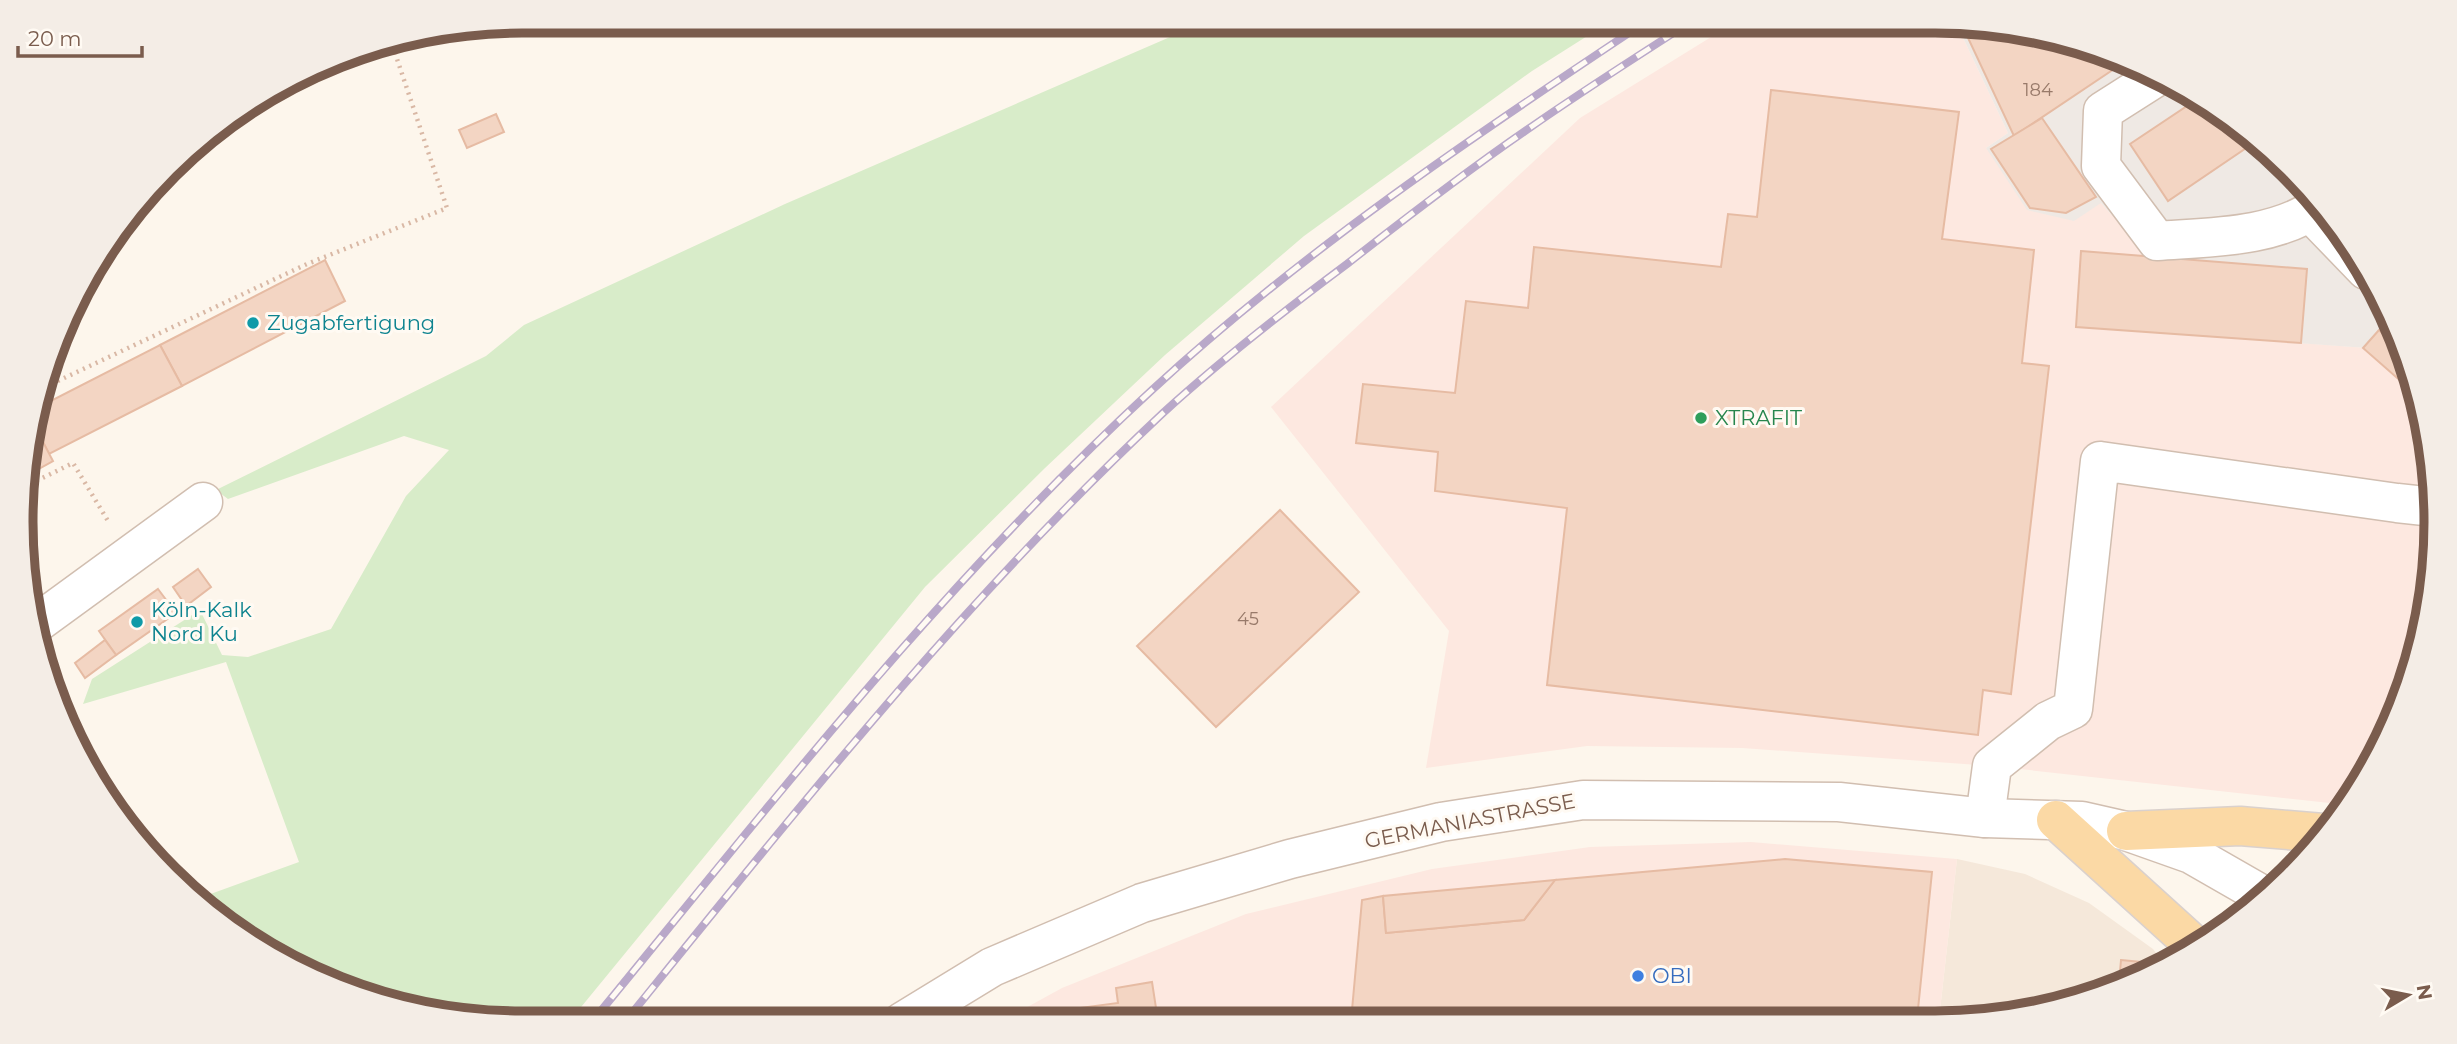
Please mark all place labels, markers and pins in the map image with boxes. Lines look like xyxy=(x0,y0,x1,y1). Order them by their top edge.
place label: Zugabfertigung xyxy=(267,310,435,335)
marker: Zugabfertigung xyxy=(245,315,261,331)
place label: XTRAFIT xyxy=(1715,405,1802,430)
marker: XTRAFIT xyxy=(1693,410,1709,426)
place label: Köln-Kalk Nord Ku xyxy=(151,597,252,646)
marker: Köln-Kalk Nord Ku xyxy=(129,614,145,630)
place label: OBI xyxy=(1652,963,1692,988)
marker: OBI xyxy=(1630,968,1646,984)

